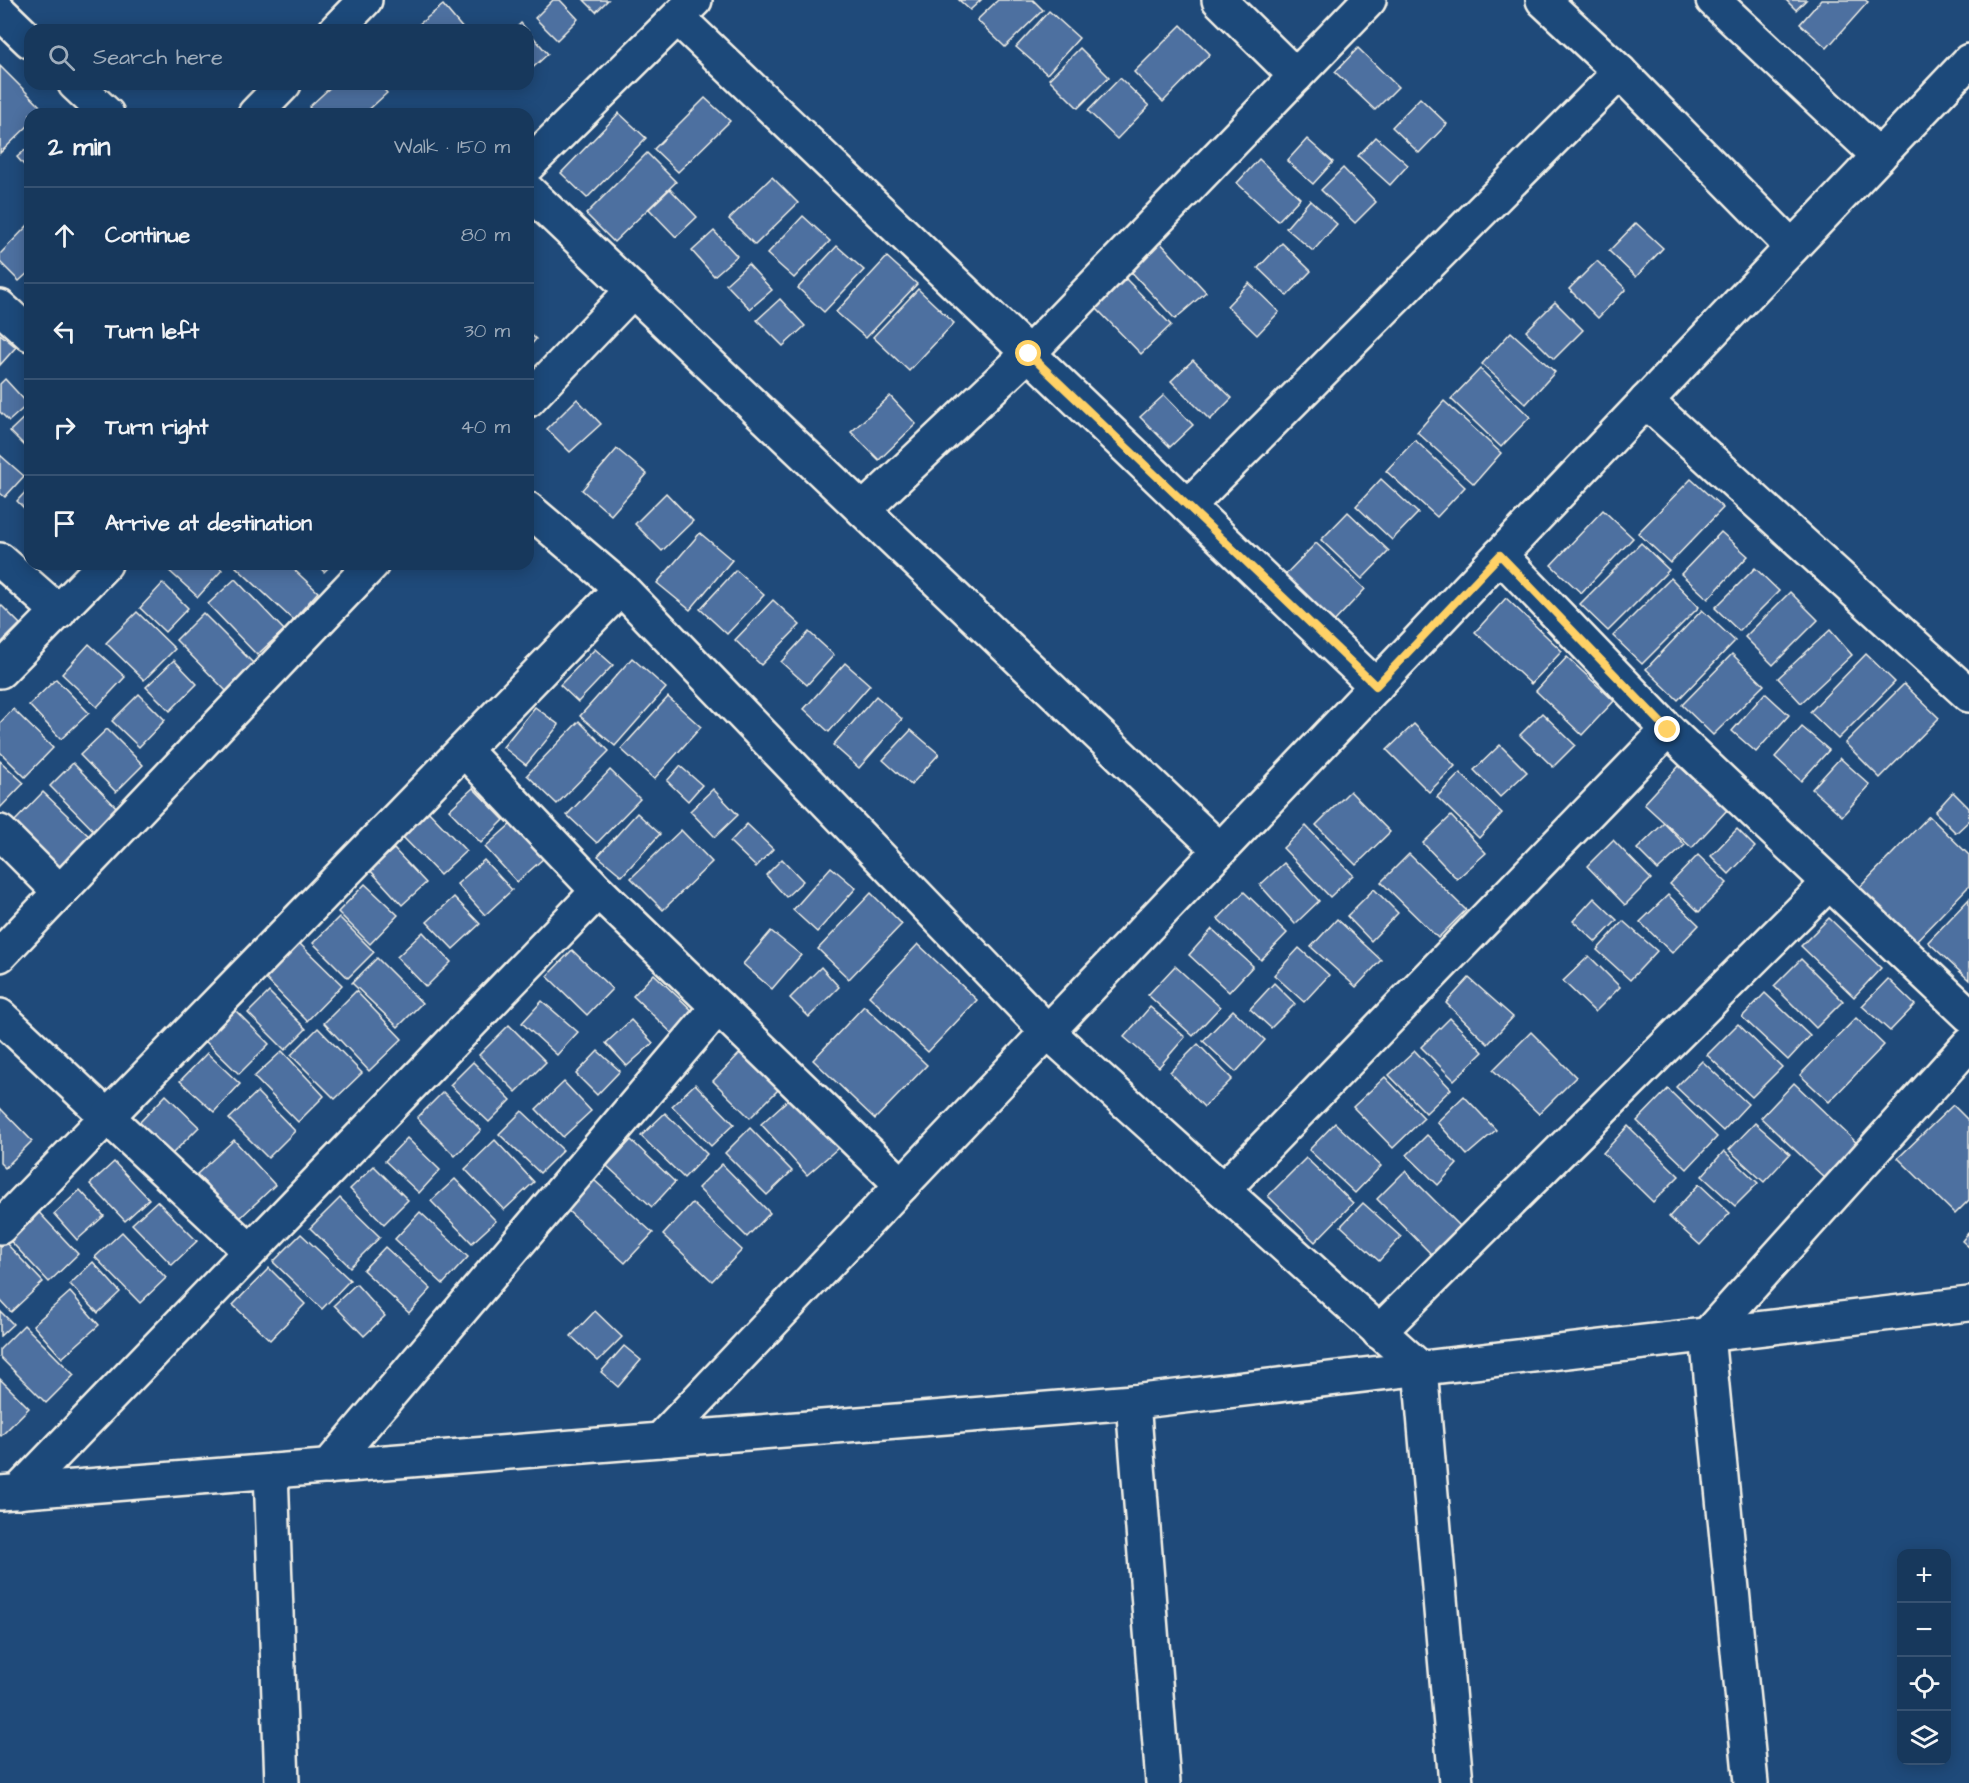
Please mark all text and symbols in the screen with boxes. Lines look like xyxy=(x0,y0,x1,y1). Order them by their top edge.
search box xyxy=(24,24,534,90)
icon: search xyxy=(45,41,78,74)
text: Search here xyxy=(93,42,223,73)
text: 2 min xyxy=(48,129,110,165)
text: Walk · 150 m xyxy=(394,133,510,161)
icon: ahead xyxy=(48,219,81,252)
text: Continue xyxy=(105,220,190,251)
text: 80 m xyxy=(461,221,510,249)
icon: left xyxy=(48,315,81,348)
text: Turn left xyxy=(105,316,199,347)
text: 30 m xyxy=(464,317,510,345)
route start xyxy=(1015,340,1041,366)
icon: right xyxy=(48,411,81,444)
text: Turn right xyxy=(105,412,208,443)
text: 40 m xyxy=(460,413,510,441)
icon: arrive xyxy=(48,507,81,540)
text: Arrive at destination xyxy=(105,508,312,539)
route end xyxy=(1654,716,1680,742)
map controls xyxy=(1897,1549,1951,1765)
button: + xyxy=(1897,1549,1951,1603)
button: − xyxy=(1897,1603,1951,1657)
button: locate xyxy=(1897,1657,1951,1711)
button: layers xyxy=(1897,1711,1951,1765)

